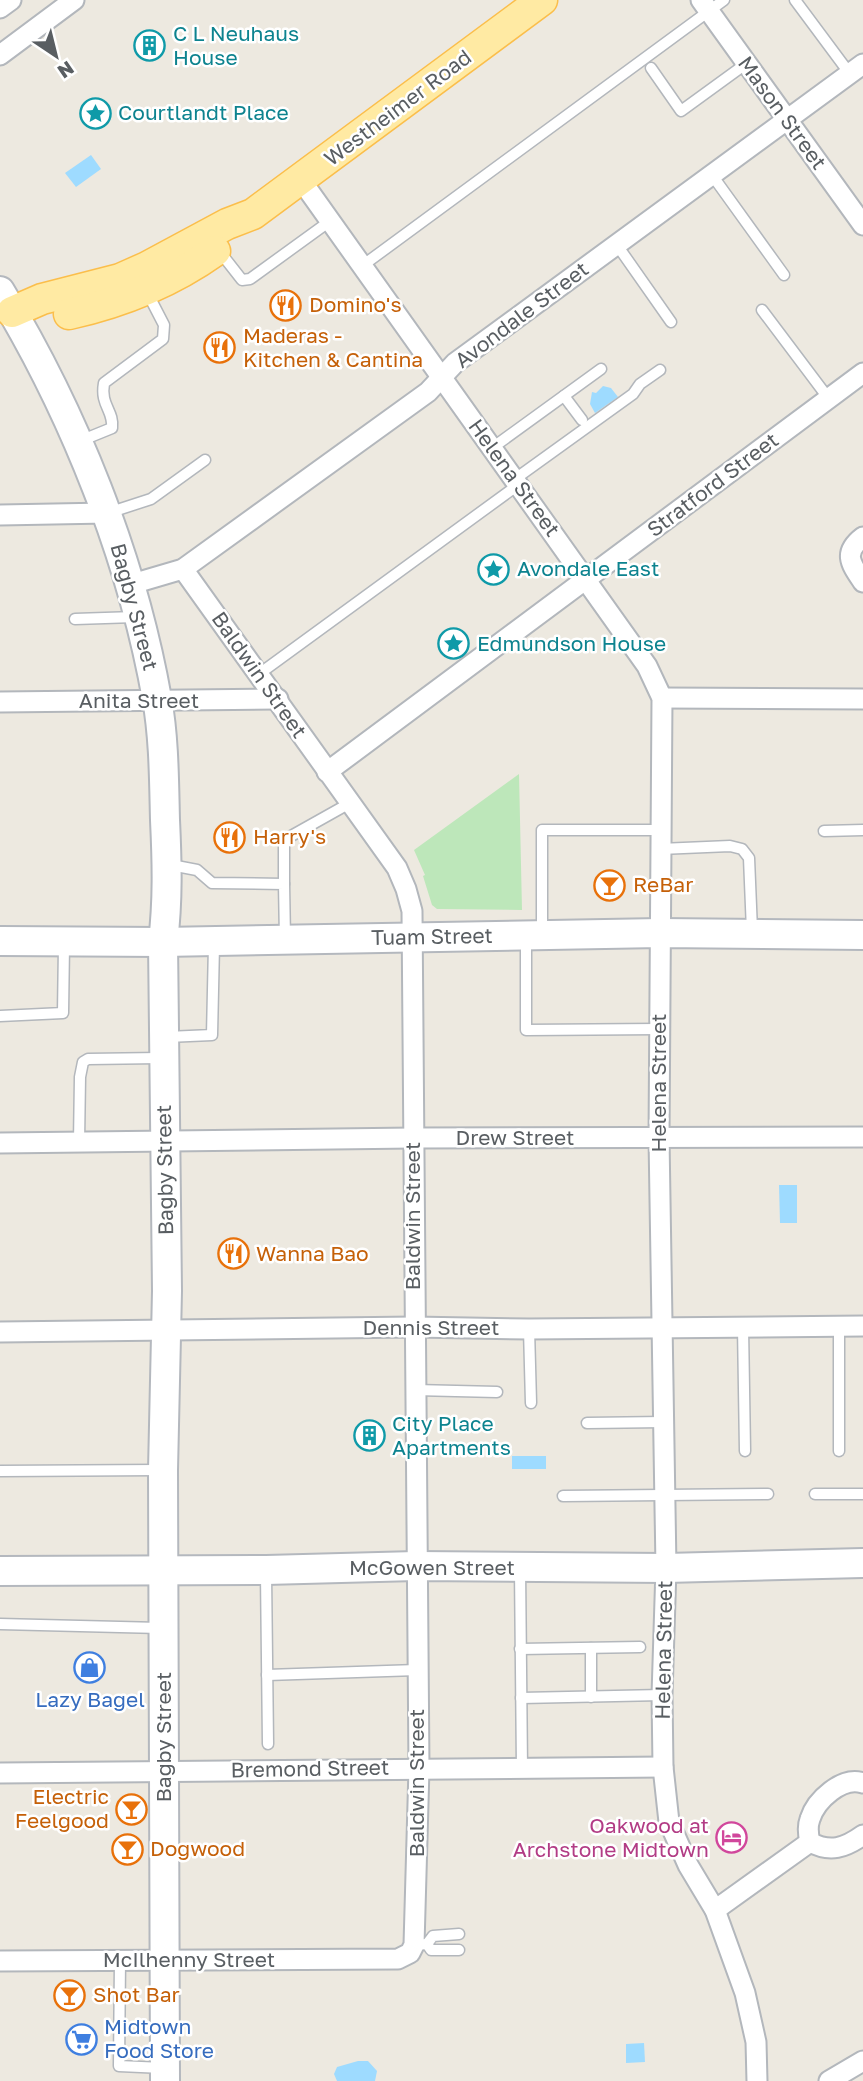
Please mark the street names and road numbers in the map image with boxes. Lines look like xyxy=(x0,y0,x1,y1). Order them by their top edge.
street label: Westheimer Road xyxy=(319,43,476,171)
street label: Mason Street xyxy=(733,51,833,174)
street label: Avondale Street xyxy=(449,256,593,373)
street label: Helena Street xyxy=(463,414,566,541)
street label: Stratford Street xyxy=(642,426,783,542)
street label: Bagby Street xyxy=(106,540,164,673)
street label: Baldwin Street xyxy=(207,606,313,743)
street label: Anita Street xyxy=(79,687,199,713)
street label: Tuam Street xyxy=(371,922,493,950)
street label: Helena Street xyxy=(645,1013,671,1153)
street label: Bagby Street xyxy=(150,1105,178,1235)
street label: Drew Street xyxy=(455,1124,575,1150)
street label: Baldwin Street xyxy=(399,1142,425,1290)
street label: Dennis Street xyxy=(363,1314,499,1340)
street label: McGowen Street xyxy=(349,1554,515,1580)
street label: Helena Street xyxy=(649,1580,677,1720)
street label: Bagby Street xyxy=(150,1672,176,1802)
street label: Baldwin Street xyxy=(403,1709,429,1857)
street label: Bremond Street xyxy=(230,1754,390,1782)
street label: McIlhenny Street xyxy=(103,1946,275,1972)

